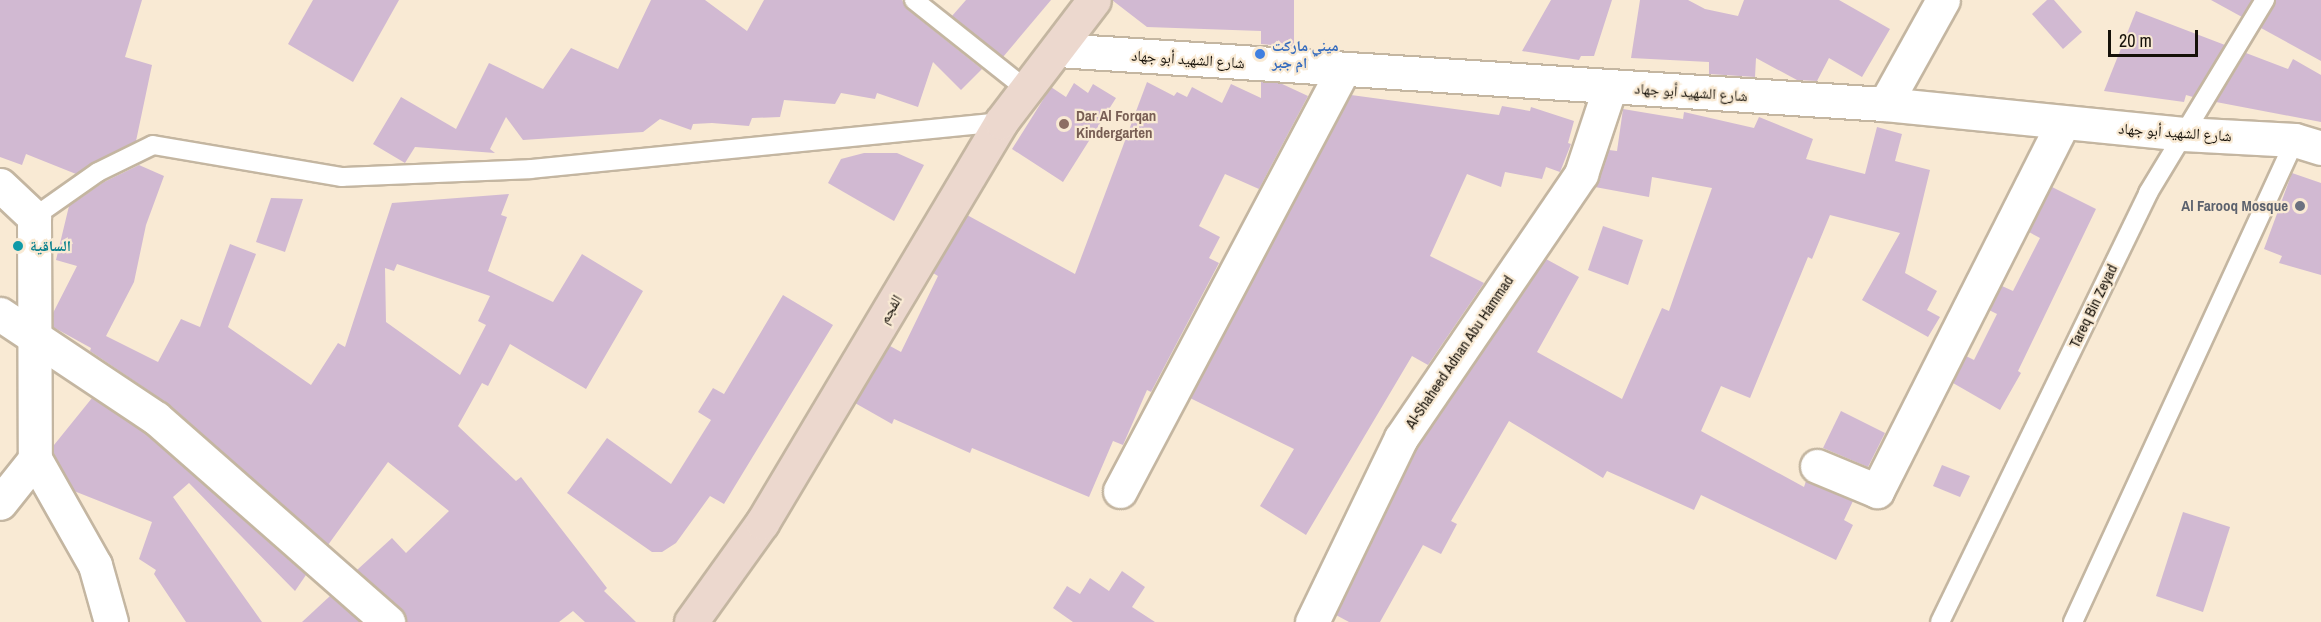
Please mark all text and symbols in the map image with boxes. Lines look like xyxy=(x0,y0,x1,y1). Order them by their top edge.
scale bar xyxy=(2111,18,2201,56)
text: 20 m xyxy=(2119,28,2152,53)
place label: ميني ماركت ام جبر xyxy=(1272,36,1339,71)
street label: شارع الشهيد أبو جهاد xyxy=(1131,46,1245,72)
marker: ميني ماركت ام جبر xyxy=(1253,47,1267,61)
street label: شارع الشهيد أبو جهاد xyxy=(1634,79,1748,105)
place label: Dar Al Forqan Kindergarten xyxy=(1076,106,1157,141)
marker: Dar Al Forqan Kindergarten xyxy=(1057,117,1071,131)
street label: شارع الشهيد أبو جهاد xyxy=(2118,119,2232,145)
place label: Al Farooq Mosque xyxy=(2181,197,2288,215)
marker: Al Farooq Mosque xyxy=(2293,199,2307,213)
place label: الساقية xyxy=(30,237,71,255)
marker: الساقية xyxy=(11,239,25,253)
street label: Tareq Bin Zeyad xyxy=(2065,261,2121,351)
street label: Al-Shaheed Adnan Abu Hammad xyxy=(1401,272,1517,432)
street label: الفجم xyxy=(874,291,906,327)

